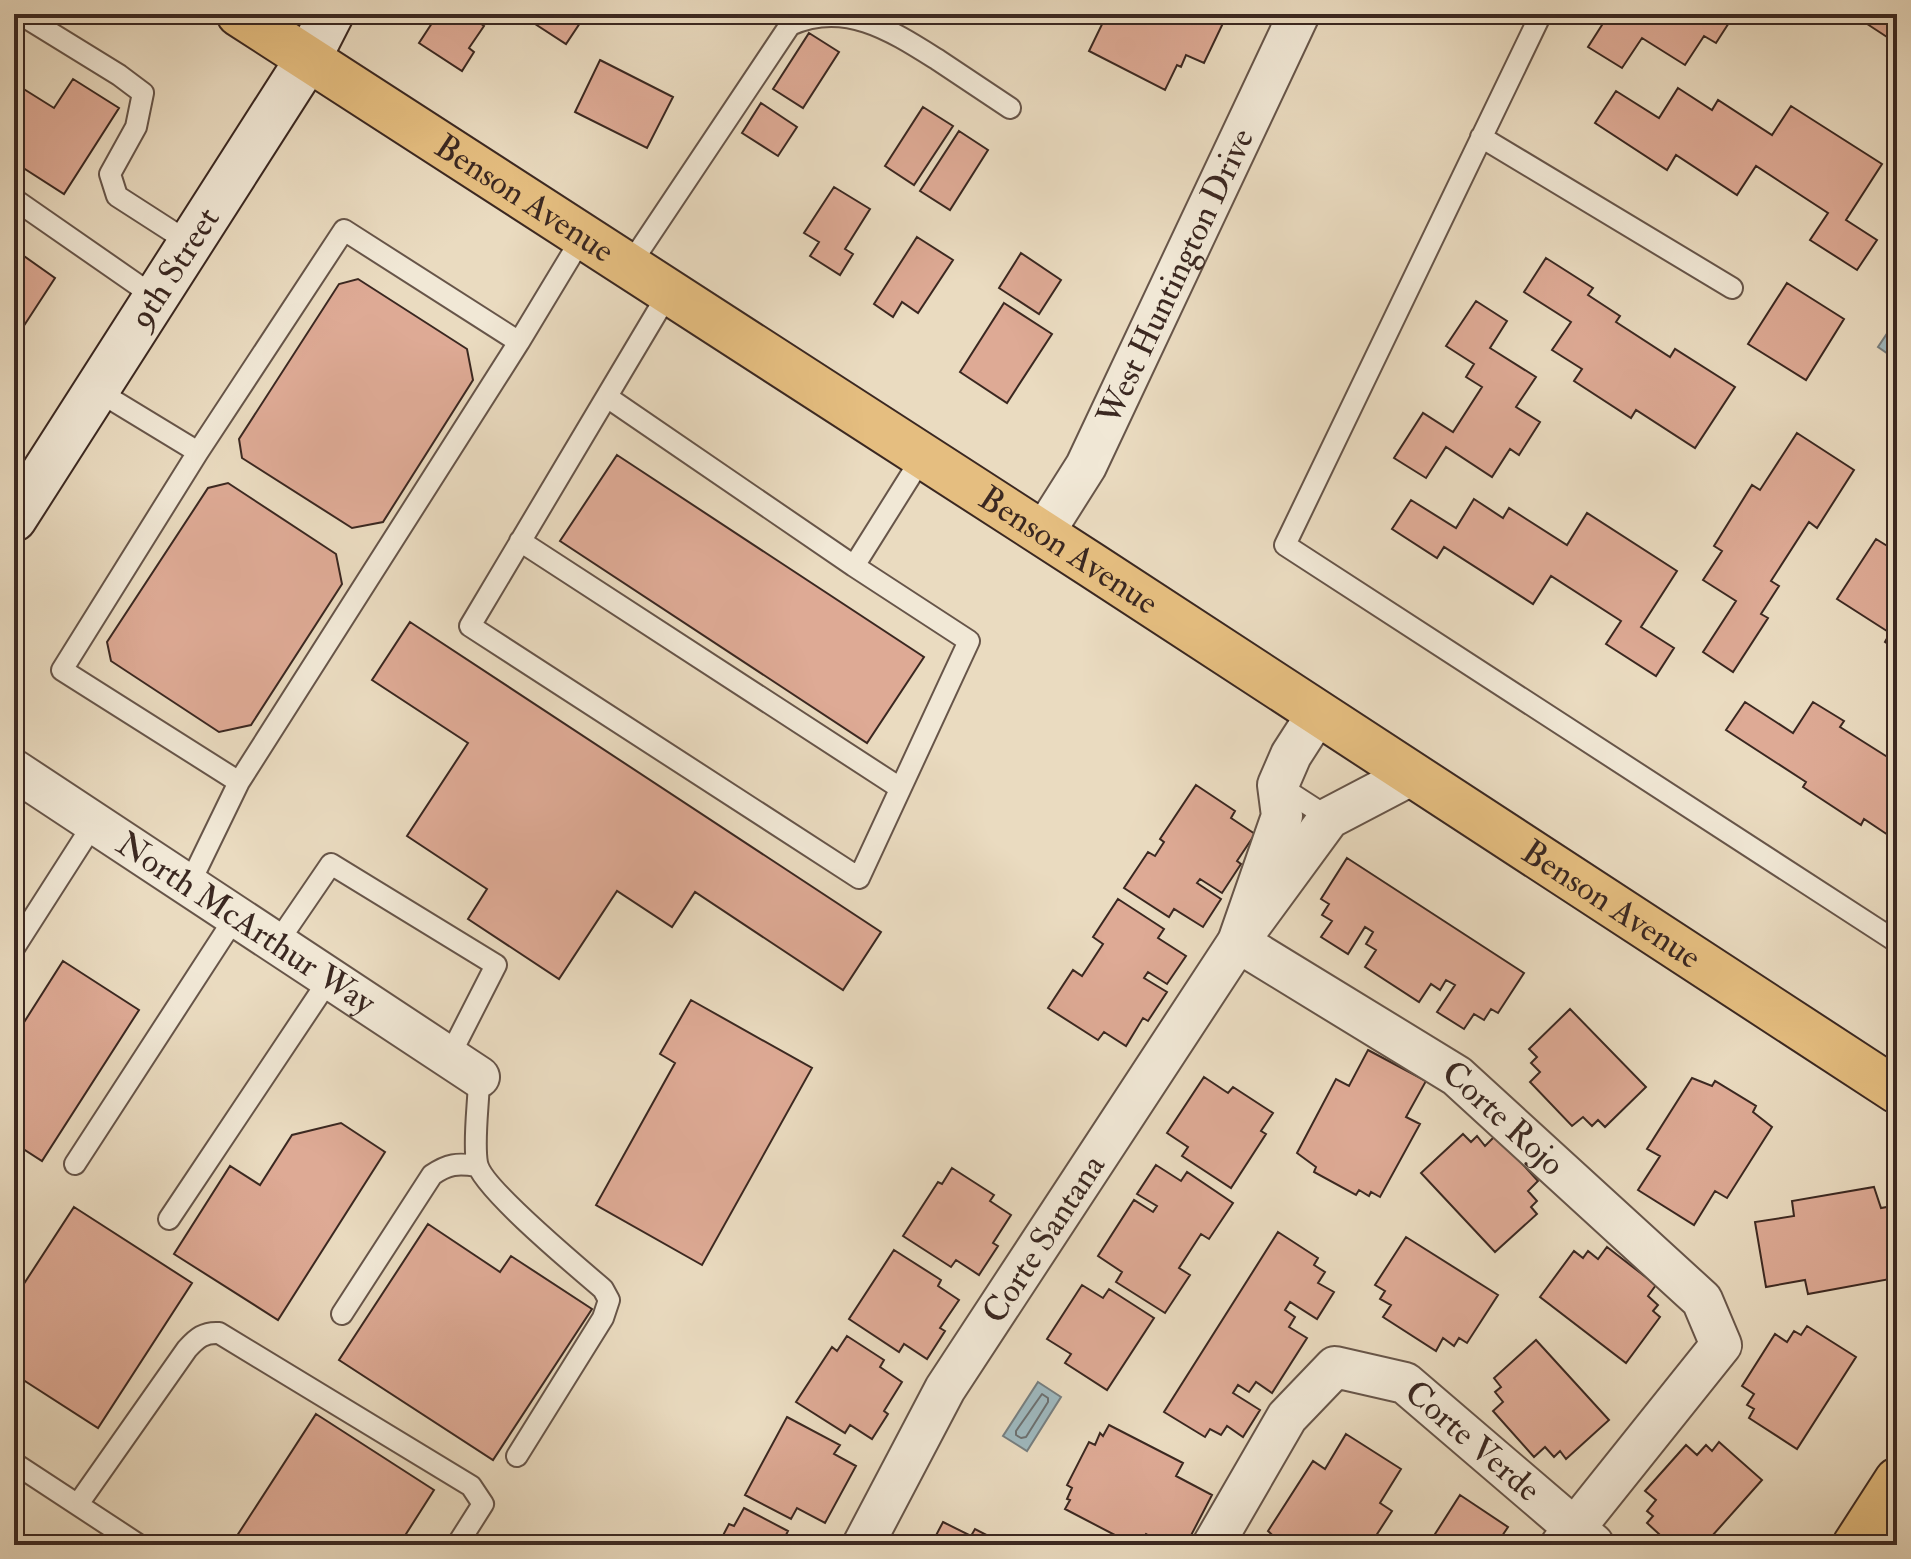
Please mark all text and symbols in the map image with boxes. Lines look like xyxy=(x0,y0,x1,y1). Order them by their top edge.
street label: West Huntington Drive xyxy=(1087,122,1263,432)
street label: Benson Avenue xyxy=(427,125,622,272)
street label: 9th Street xyxy=(118,199,229,339)
street label: Benson Avenue xyxy=(971,477,1167,624)
street label: North McArthur Way xyxy=(108,822,384,1025)
street label: Benson Avenue xyxy=(1514,830,1709,979)
street label: Corte Rojo xyxy=(1435,1051,1573,1185)
street label: Corte Santana xyxy=(973,1145,1115,1331)
street label: Corte Verde xyxy=(1396,1371,1549,1511)

